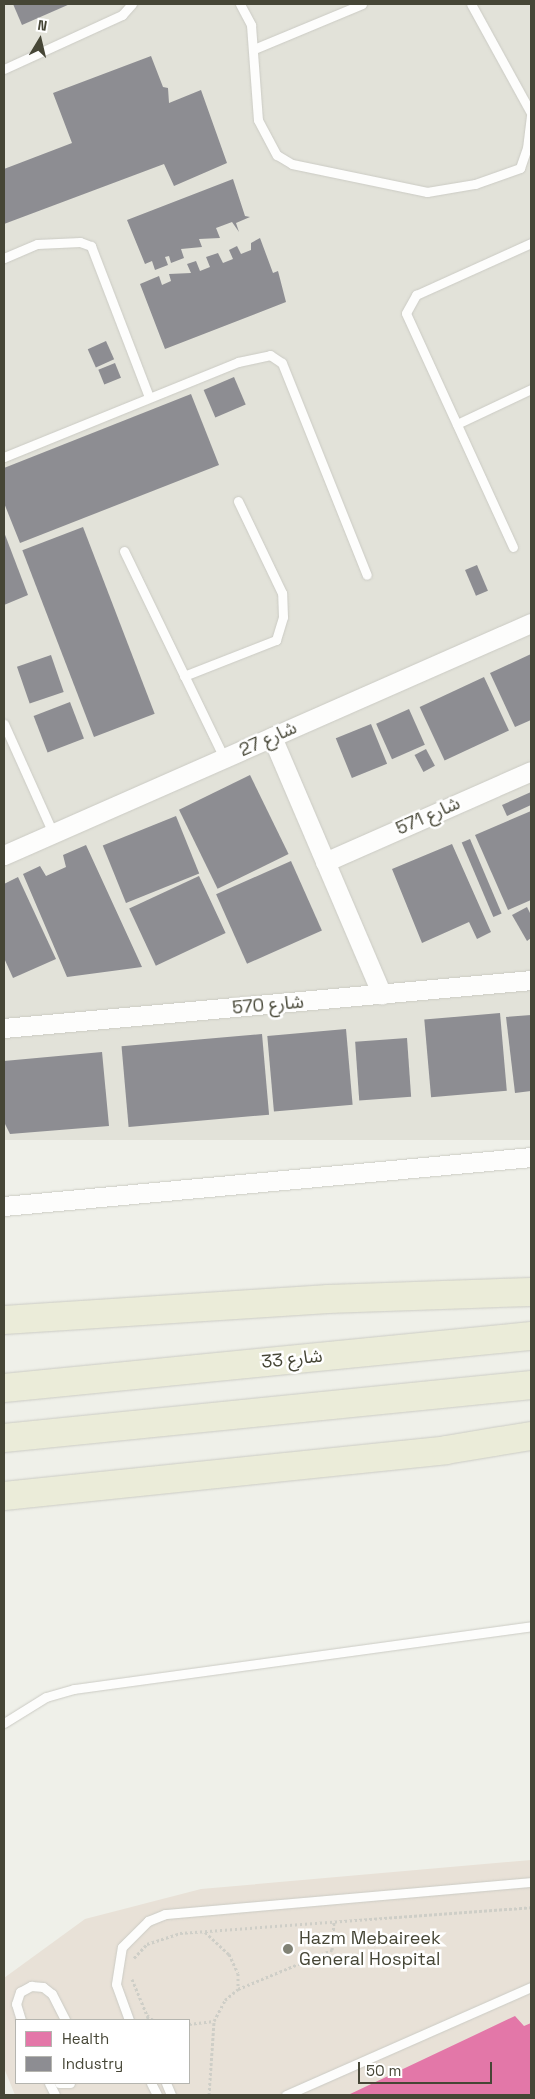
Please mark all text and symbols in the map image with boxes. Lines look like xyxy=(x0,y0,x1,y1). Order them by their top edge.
north arrow xyxy=(15,15,65,65)
text: N xyxy=(36,16,48,35)
street label: شارع 27 xyxy=(236,717,300,761)
street label: شارع 571 xyxy=(393,792,463,840)
street label: شارع 570 xyxy=(231,991,305,1019)
street label: شارع 33 xyxy=(260,1345,324,1373)
place label: Hazm Mebaireek General Hospital xyxy=(299,1928,441,1970)
marker: Hazm Mebaireek General Hospital xyxy=(281,1942,295,1956)
legend xyxy=(15,2019,190,2084)
text: Health xyxy=(62,2029,109,2048)
scale bar xyxy=(360,2052,494,2084)
text: Industry xyxy=(62,2054,123,2073)
text: 50 m xyxy=(366,2061,401,2080)

